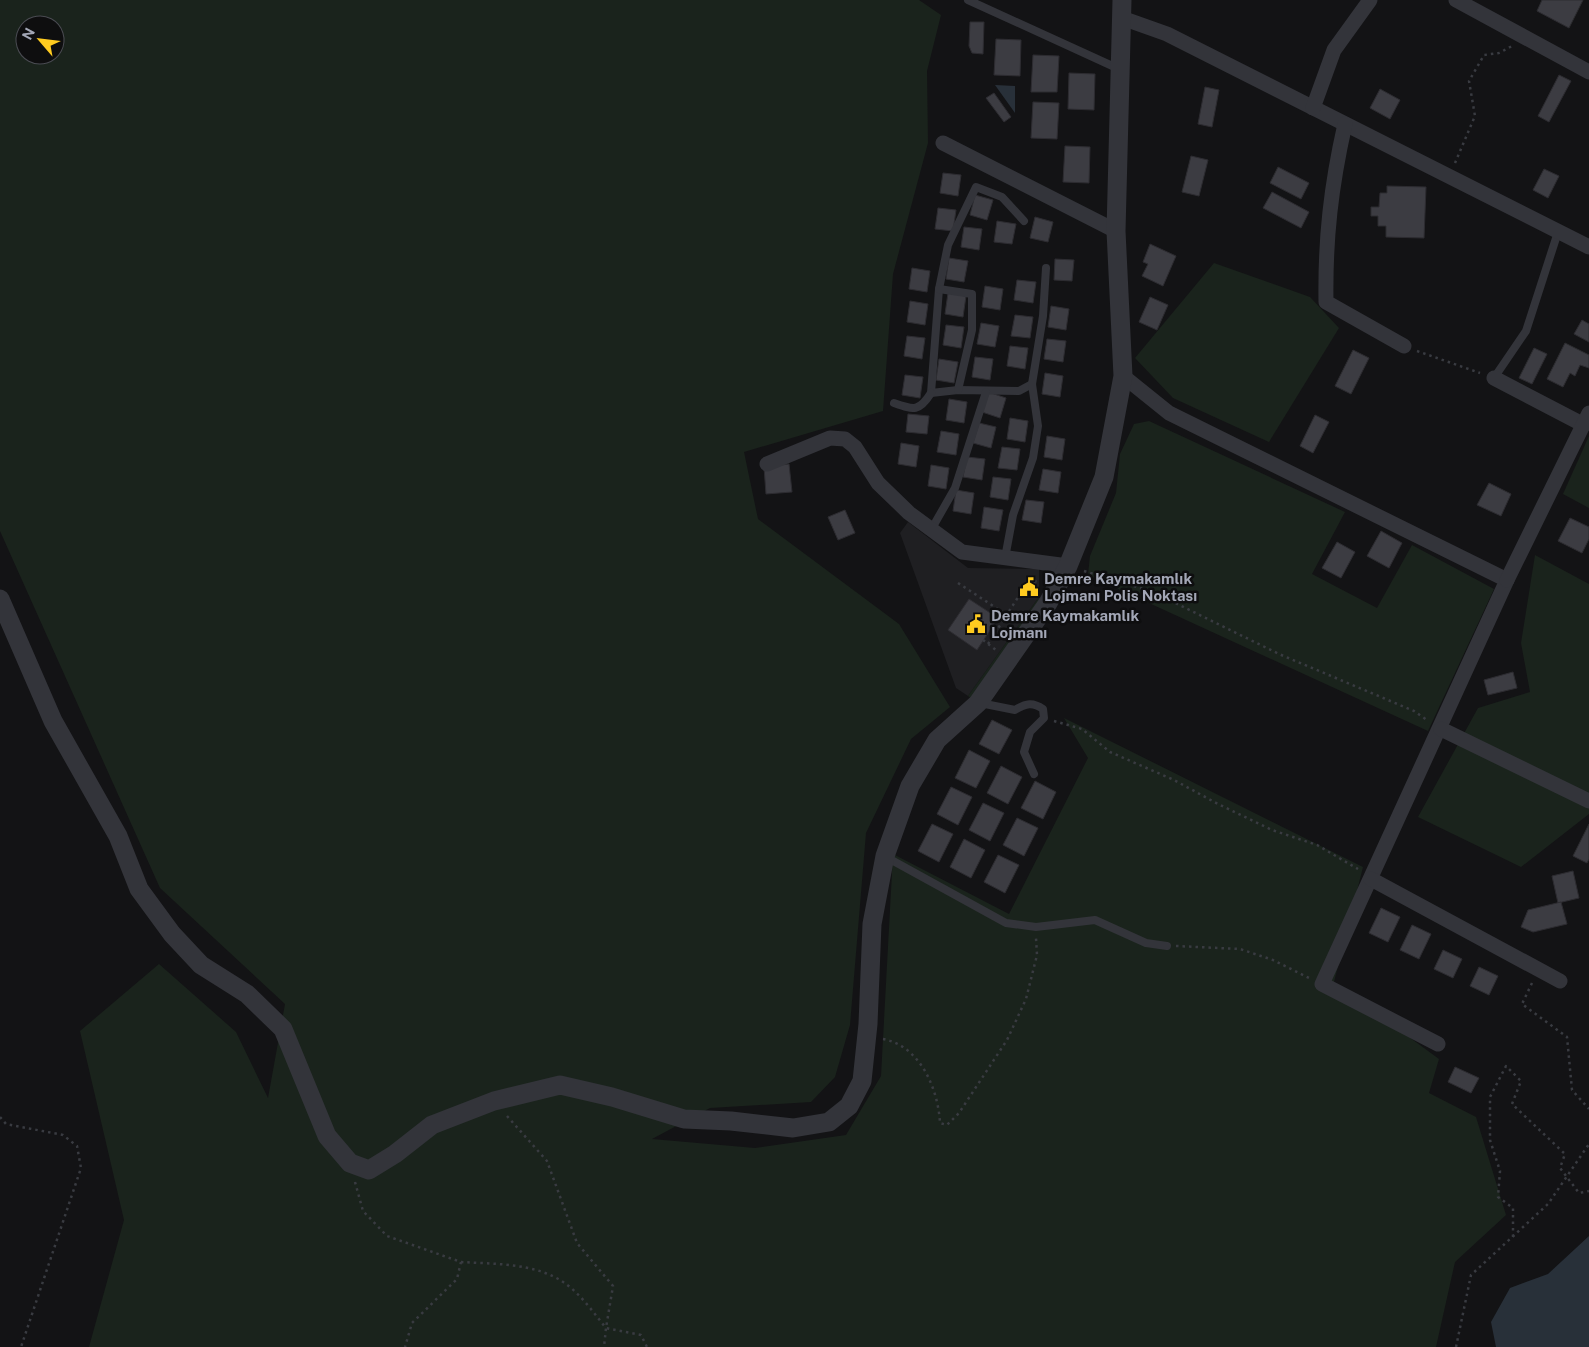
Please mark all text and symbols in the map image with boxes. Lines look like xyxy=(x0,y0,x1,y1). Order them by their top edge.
north arrow xyxy=(15,15,65,65)
text: N xyxy=(19,25,38,42)
place label: Demre Kaymakamlık Lojmanı Polis Noktası xyxy=(1044,570,1197,604)
public building icon: Demre Kaymakamlık Lojmanı Polis Noktası xyxy=(1018,576,1040,598)
place label: Demre Kaymakamlık Lojmanı xyxy=(991,607,1139,641)
public building icon: Demre Kaymakamlık Lojmanı xyxy=(965,613,987,635)

